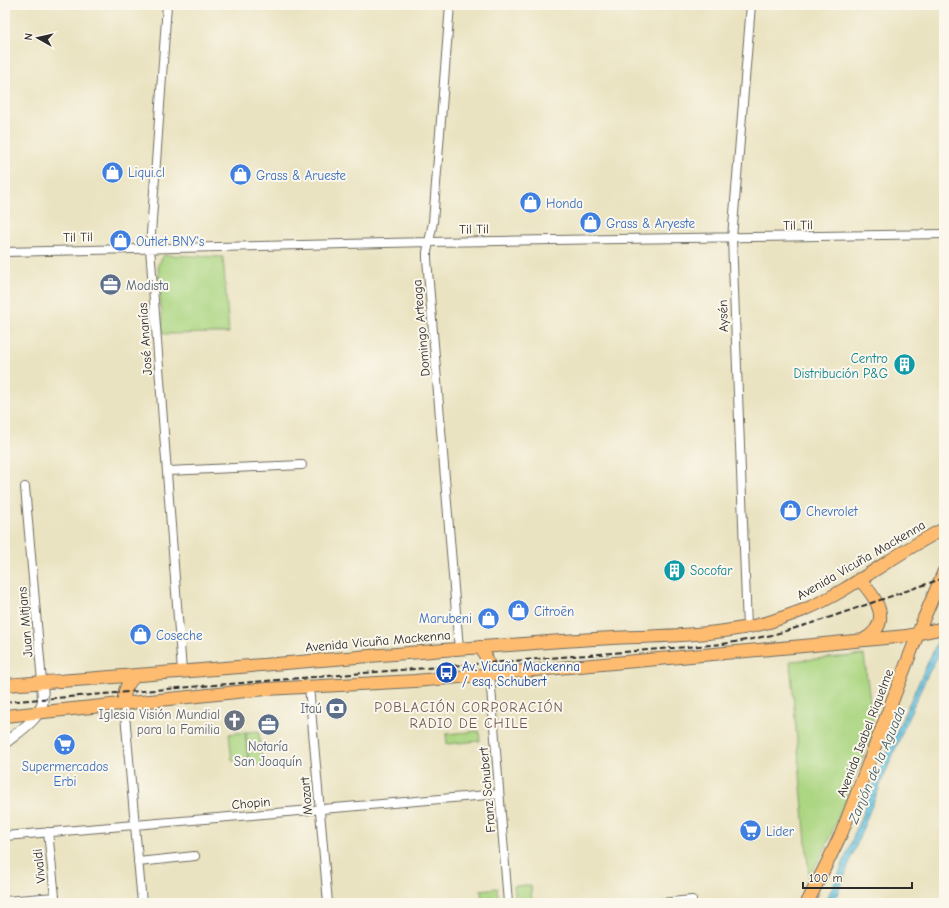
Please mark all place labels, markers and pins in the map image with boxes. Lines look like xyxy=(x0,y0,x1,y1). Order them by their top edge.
shop icon: Liqui.cl xyxy=(99,159,125,185)
shop icon: Grass & Arueste xyxy=(227,162,253,188)
place label: Liqui.cl xyxy=(128,165,165,180)
place label: Grass & Arueste xyxy=(256,168,346,183)
shop icon: Honda xyxy=(517,190,543,216)
place label: Honda xyxy=(546,196,583,211)
shop icon: Grass & Aryeste xyxy=(577,210,603,236)
place label: Grass & Aryeste xyxy=(606,216,695,231)
shop icon: Outlet BNY's xyxy=(107,228,133,254)
place label: Outlet BNY's xyxy=(136,234,204,249)
office icon: Modista xyxy=(97,272,123,298)
place label: Modista xyxy=(126,278,169,293)
place label: Centro Distribución P&G xyxy=(793,351,888,381)
building icon: Centro Distribución P&G xyxy=(891,352,917,378)
shop icon: Chevrolet xyxy=(777,498,803,524)
place label: Chevrolet xyxy=(806,504,859,519)
building icon: Socofar xyxy=(661,557,687,583)
place label: Socofar xyxy=(690,563,733,578)
shop icon: Citroën xyxy=(506,598,532,624)
place label: Citroën xyxy=(534,604,574,619)
shop icon: Marubeni xyxy=(475,605,501,631)
place label: Marubeni xyxy=(419,611,472,626)
shop icon: Coseche xyxy=(127,622,153,648)
place label: Coseche xyxy=(156,628,203,643)
place label: Av. Vicuña Mackenna / esq. Schubert xyxy=(462,659,580,689)
bus stop icon: Av. Vicuña Mackenna / esq. Schubert xyxy=(434,660,460,686)
bank icon: Itaú xyxy=(324,695,350,721)
place label: Itaú xyxy=(300,701,322,716)
place label: Iglesia Visión Mundial para la Familia xyxy=(98,707,220,737)
church icon: Iglesia Visión Mundial para la Familia xyxy=(222,708,248,734)
office icon: Notaría San Joaquín xyxy=(255,711,281,737)
supermarket icon: Supermercados Erbi xyxy=(52,731,78,757)
place label: Notaría San Joaquín xyxy=(234,739,302,769)
place label: Supermercados Erbi xyxy=(22,759,108,789)
supermarket icon: Lider xyxy=(737,818,763,844)
place label: Lider xyxy=(766,824,795,839)

